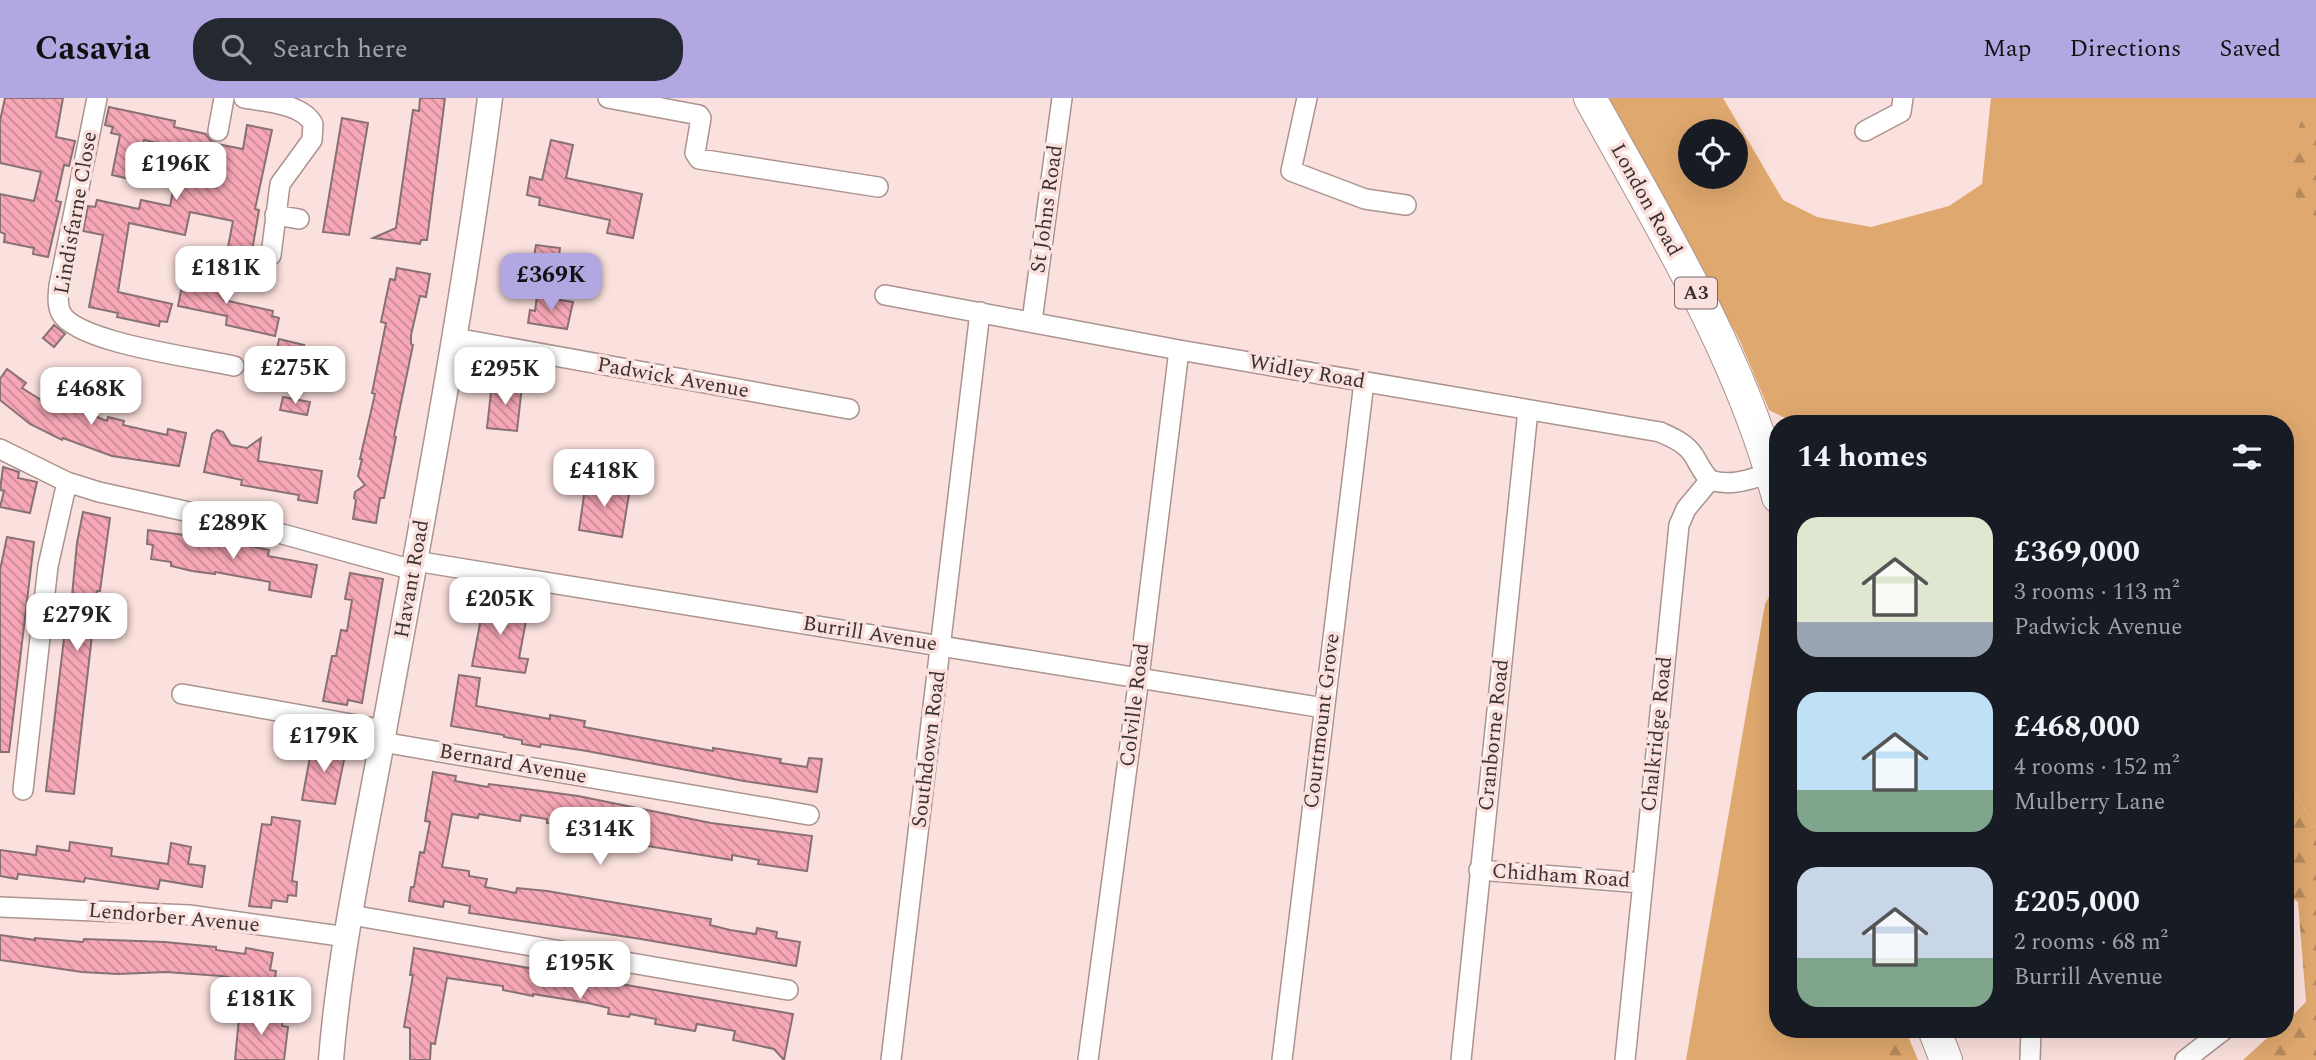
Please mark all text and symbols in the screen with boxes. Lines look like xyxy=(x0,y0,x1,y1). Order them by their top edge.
search box xyxy=(193,18,683,81)
text: Casavia xyxy=(35,24,151,74)
text: Search here xyxy=(273,29,408,69)
icon: search xyxy=(217,30,255,68)
text: Map xyxy=(1983,31,2031,67)
text: Directions xyxy=(2069,31,2181,67)
text: Saved xyxy=(2219,31,2281,67)
map controls xyxy=(1678,119,1748,189)
button: locate xyxy=(1678,119,1748,189)
street label: Lindisfarne Close xyxy=(46,129,106,297)
street label: London Road xyxy=(1602,138,1690,262)
pin: £196K xyxy=(127,142,225,202)
street label: St Johns Road xyxy=(1022,143,1072,275)
text: £196K xyxy=(141,147,211,182)
pin: £181K xyxy=(177,246,275,306)
text: £181K xyxy=(191,251,261,286)
pin: £369K xyxy=(502,254,600,313)
text: £369K xyxy=(516,258,586,293)
road number: A3 xyxy=(1675,278,1717,308)
pin: £275K xyxy=(246,346,344,406)
street label: Widley Road xyxy=(1246,346,1368,398)
pin: £295K xyxy=(456,348,554,407)
street label: Padwick Avenue xyxy=(595,349,751,407)
text: £275K xyxy=(260,351,330,386)
text: £295K xyxy=(470,352,540,387)
pin: £468K xyxy=(42,368,140,427)
text: £468K xyxy=(56,372,126,407)
text: 14 homes xyxy=(1797,434,1928,480)
icon: filters xyxy=(2228,438,2266,476)
pin: £418K xyxy=(555,450,653,509)
text: £418K xyxy=(569,454,639,489)
pin: £289K xyxy=(184,502,282,561)
text: £289K xyxy=(198,506,268,541)
street label: Havant Road xyxy=(386,517,438,641)
text: £369,000 xyxy=(2014,529,2140,575)
icon: home xyxy=(1853,545,1937,629)
text: 3 rooms · 113 m² xyxy=(2014,575,2180,610)
pin: £205K xyxy=(451,578,549,637)
text: £205K xyxy=(465,582,535,617)
pin: £279K xyxy=(28,594,126,653)
text: £279K xyxy=(42,598,112,633)
street label: Burrill Avenue xyxy=(800,608,940,660)
text: Padwick Avenue xyxy=(2014,610,2182,645)
street label: Courtmount Grove xyxy=(1295,631,1349,811)
street label: Colville Road xyxy=(1112,641,1158,769)
street label: Chalkridge Road xyxy=(1633,655,1681,813)
street label: Cranborne Road xyxy=(1470,657,1518,813)
street label: Southdown Road xyxy=(903,669,955,829)
text: £468,000 xyxy=(2014,704,2140,750)
pin: £179K xyxy=(275,714,373,774)
text: £179K xyxy=(289,719,359,754)
icon: home xyxy=(1853,720,1937,804)
street label: Bernard Avenue xyxy=(437,735,589,793)
text: 4 rooms · 152 m² xyxy=(2014,750,2180,785)
text: Mulberry Lane xyxy=(2014,785,2165,820)
pin: £314K xyxy=(551,808,649,867)
text: £314K xyxy=(565,812,635,847)
street label: Chidham Road xyxy=(1491,855,1631,897)
text: £205,000 xyxy=(2014,879,2140,925)
street label: Lendorber Avenue xyxy=(87,895,261,941)
icon: home xyxy=(1853,895,1937,979)
text: 2 rooms · 68 m² xyxy=(2014,925,2168,960)
pin: £195K xyxy=(531,942,629,1001)
text: £195K xyxy=(545,946,615,981)
text: Burrill Avenue xyxy=(2014,960,2163,995)
pin: £181K xyxy=(212,978,310,1037)
text: £181K xyxy=(226,982,296,1017)

